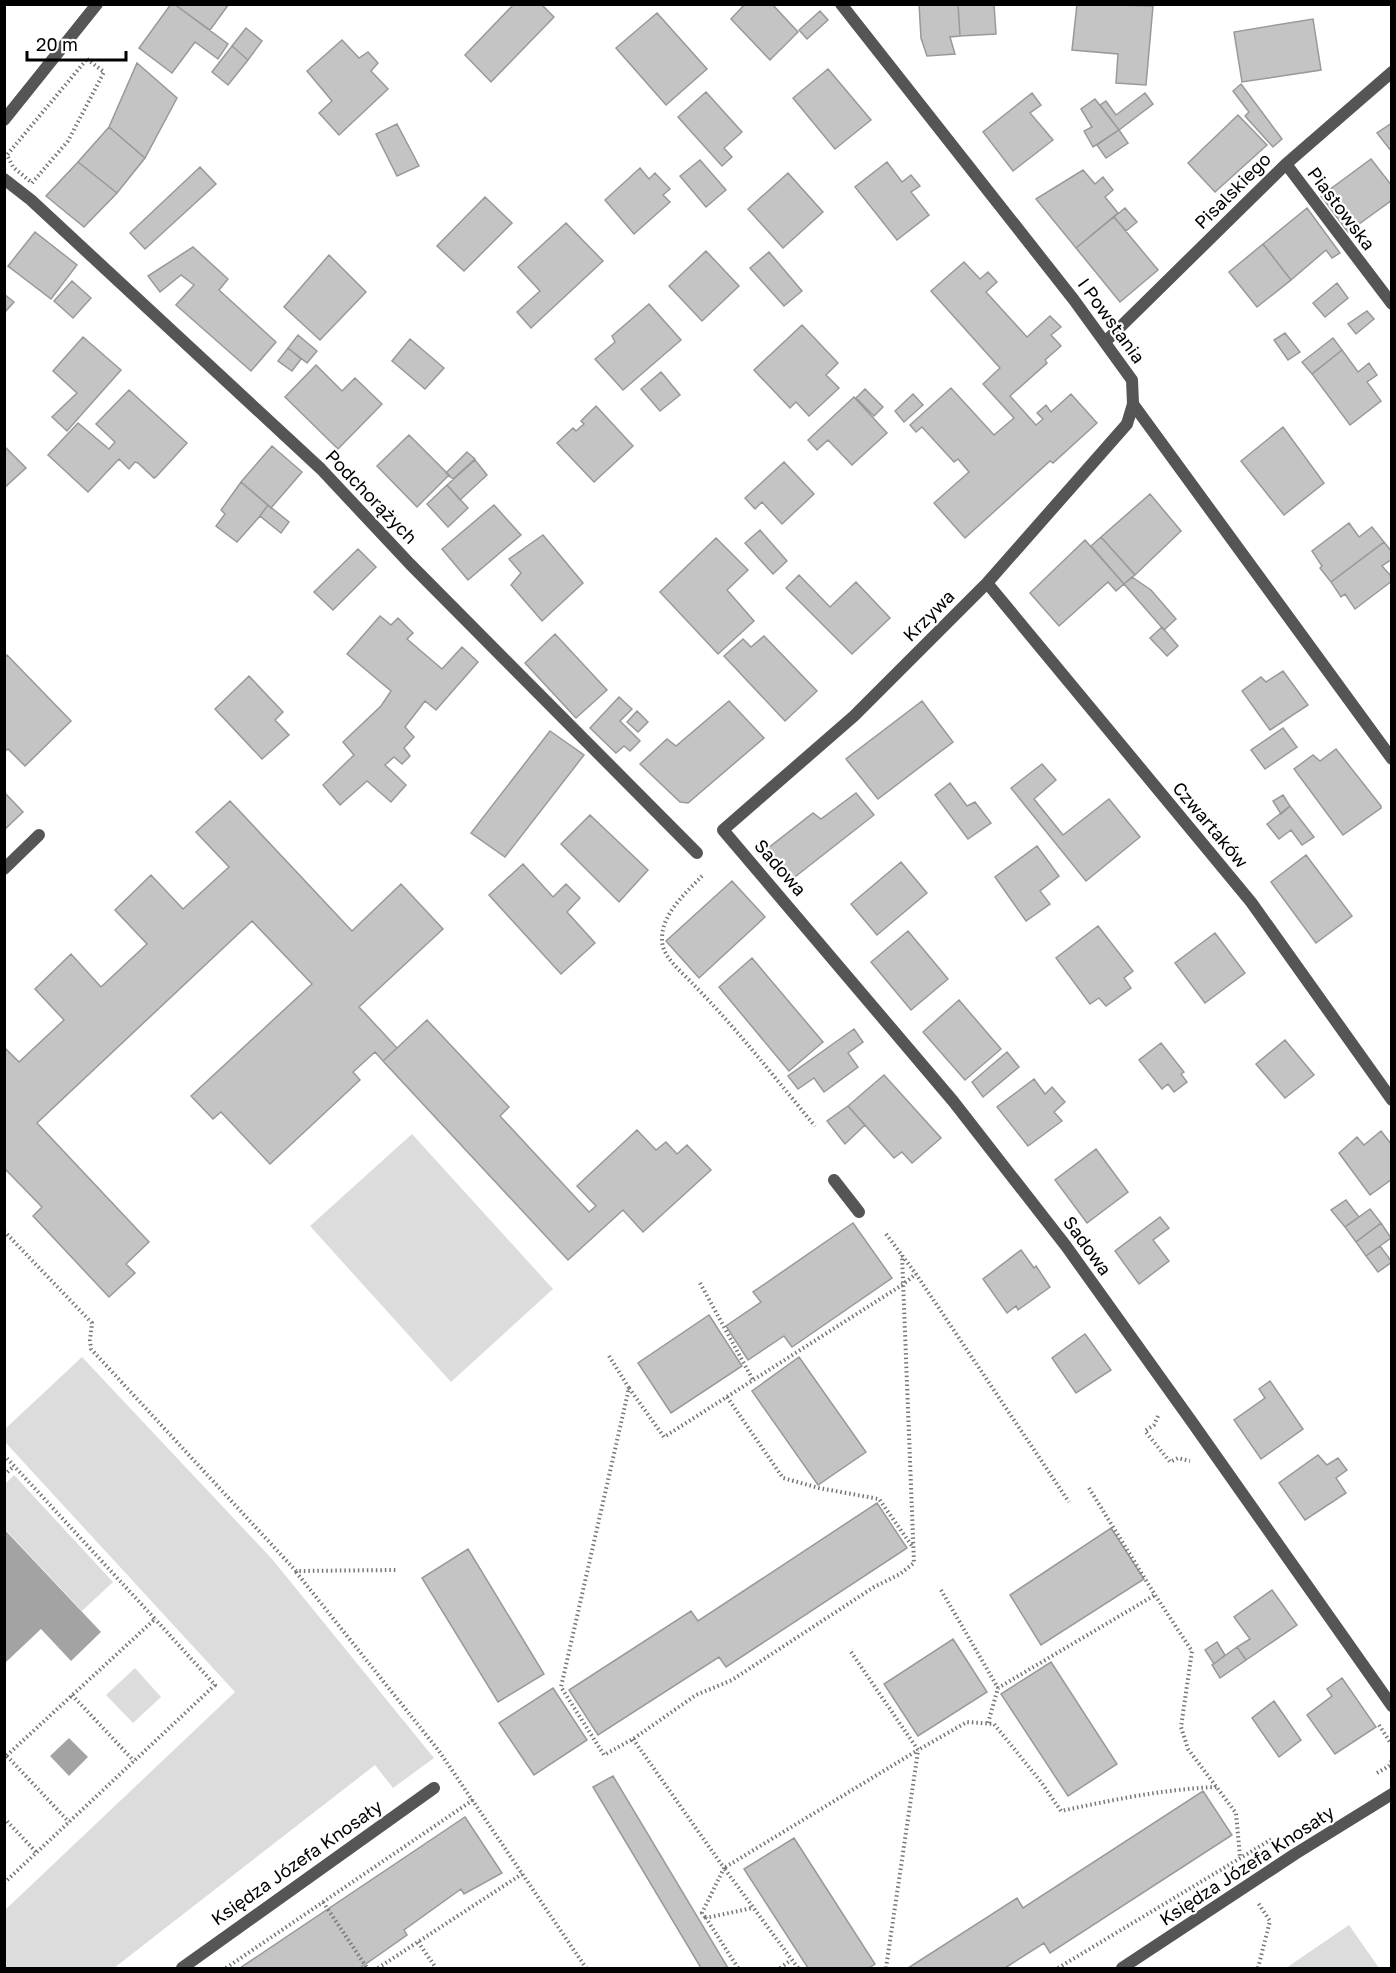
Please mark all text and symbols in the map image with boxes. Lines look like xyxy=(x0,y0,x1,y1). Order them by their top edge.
scale bar xyxy=(27,24,126,62)
text: 20 m xyxy=(36,33,78,55)
street label: Pisalskiego xyxy=(1190,148,1275,233)
street label: Piastowska xyxy=(1303,162,1380,254)
street label: I Powstania xyxy=(1074,274,1150,367)
street label: Podchorążych xyxy=(321,445,422,548)
street label: Krzywa xyxy=(898,585,959,646)
street label: Czwartaków xyxy=(1168,777,1253,872)
street label: Sadowa xyxy=(750,835,811,900)
street label: Sadowa xyxy=(1059,1212,1117,1279)
street label: Księdza Józefa Knosały xyxy=(207,1795,386,1930)
street label: Księdza Józefa Knosały xyxy=(1155,1800,1338,1930)

